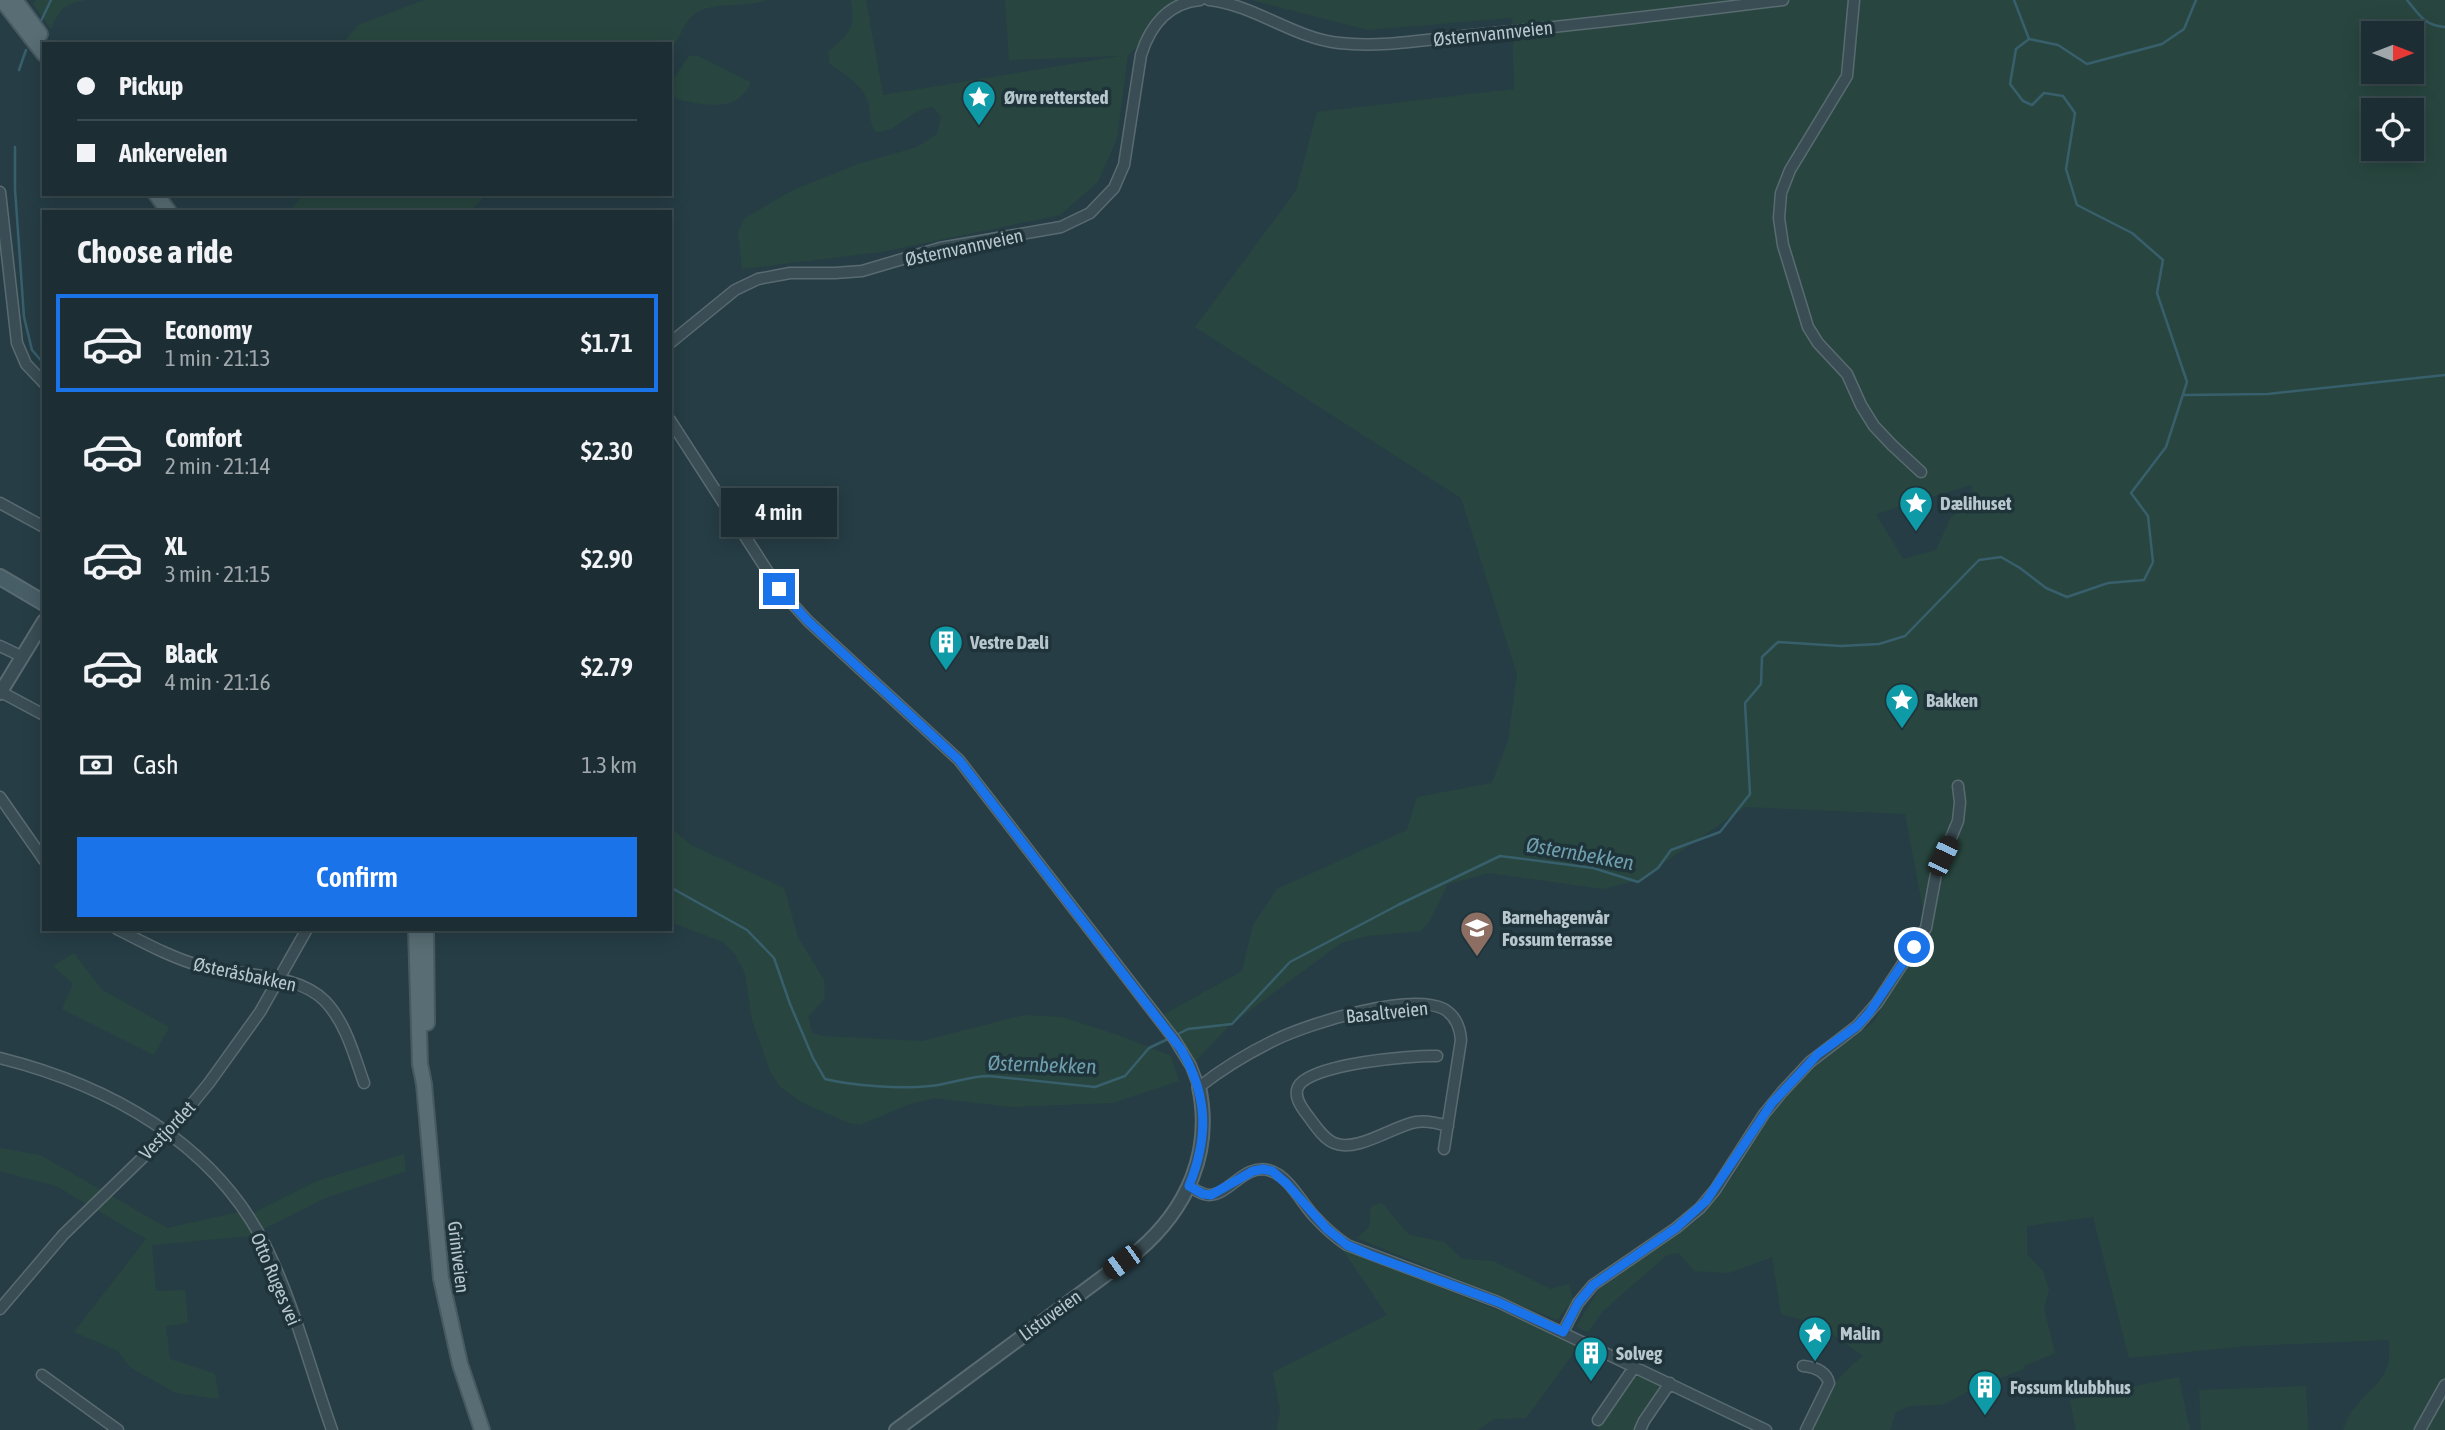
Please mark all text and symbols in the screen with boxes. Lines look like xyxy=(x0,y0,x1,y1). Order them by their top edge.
street label: Østernvannveien xyxy=(1432,16,1554,50)
north arrow xyxy=(2361,21,2424,84)
map controls xyxy=(2361,21,2424,161)
text: Pickup xyxy=(119,71,183,101)
place icon: Øvre rettersted xyxy=(960,78,998,127)
place label: Øvre rettersted xyxy=(1004,86,1109,108)
button: locate xyxy=(2361,98,2424,161)
text: Ankerveien xyxy=(119,138,227,168)
street label: Østernvannveien xyxy=(903,224,1025,270)
text: Choose a ride xyxy=(77,233,233,270)
icon: car xyxy=(81,312,144,375)
text: Economy xyxy=(165,315,252,345)
text: $1.71 xyxy=(581,328,633,358)
text: 1 min · 21:13 xyxy=(165,345,271,371)
icon: car xyxy=(81,420,144,483)
text: Comfort xyxy=(165,423,242,453)
text: $2.30 xyxy=(581,436,633,466)
text: 2 min · 21:14 xyxy=(165,453,271,479)
place icon: Dælihuset xyxy=(1897,484,1935,533)
callout: 4 min xyxy=(721,488,837,536)
place label: Dælihuset xyxy=(1940,492,2012,514)
text: 4 min xyxy=(756,499,802,525)
icon: car xyxy=(81,528,144,591)
text: XL xyxy=(165,531,187,561)
text: $2.90 xyxy=(581,544,633,574)
text: 3 min · 21:15 xyxy=(165,561,271,587)
route end xyxy=(763,573,795,605)
building icon: Vestre Dæli xyxy=(927,623,965,672)
place label: Vestre Dæli xyxy=(969,631,1049,653)
icon: car xyxy=(81,636,144,699)
text: Black xyxy=(165,639,217,669)
text: $2.79 xyxy=(581,652,633,682)
text: 4 min · 21:16 xyxy=(165,669,271,695)
place icon: Bakken xyxy=(1883,681,1921,730)
place label: Bakken xyxy=(1926,689,1978,711)
icon: cash xyxy=(77,746,115,784)
text: Cash xyxy=(133,750,179,780)
text: 1.3 km xyxy=(581,752,637,778)
water label: Østernbekken xyxy=(1525,832,1636,874)
car xyxy=(1925,833,1962,879)
button: Confirm xyxy=(77,837,637,917)
place label: Barnehagenvår Fossum terrasse xyxy=(1502,906,1613,950)
school or university icon: Barnehagenvår Fossum terrasse xyxy=(1458,909,1496,958)
route start xyxy=(1898,931,1930,963)
street label: Østeråsbakken xyxy=(192,952,298,996)
street label: Basaltveien xyxy=(1345,997,1429,1027)
water label: Østernbekken xyxy=(987,1050,1097,1078)
street label: Vestjordet xyxy=(135,1096,199,1164)
street label: Griniveien xyxy=(444,1220,474,1294)
street label: Otto Ruges vei xyxy=(247,1229,305,1329)
car xyxy=(1099,1241,1146,1283)
street label: Listuveien xyxy=(1015,1285,1085,1345)
place icon: Malin xyxy=(1796,1314,1834,1363)
place label: Malin xyxy=(1840,1322,1880,1344)
building icon: Solveg xyxy=(1572,1334,1610,1383)
place label: Solveg xyxy=(1616,1342,1663,1364)
building icon: Fossum klubbhus xyxy=(1966,1368,2004,1417)
place label: Fossum klubbhus xyxy=(2010,1376,2131,1398)

